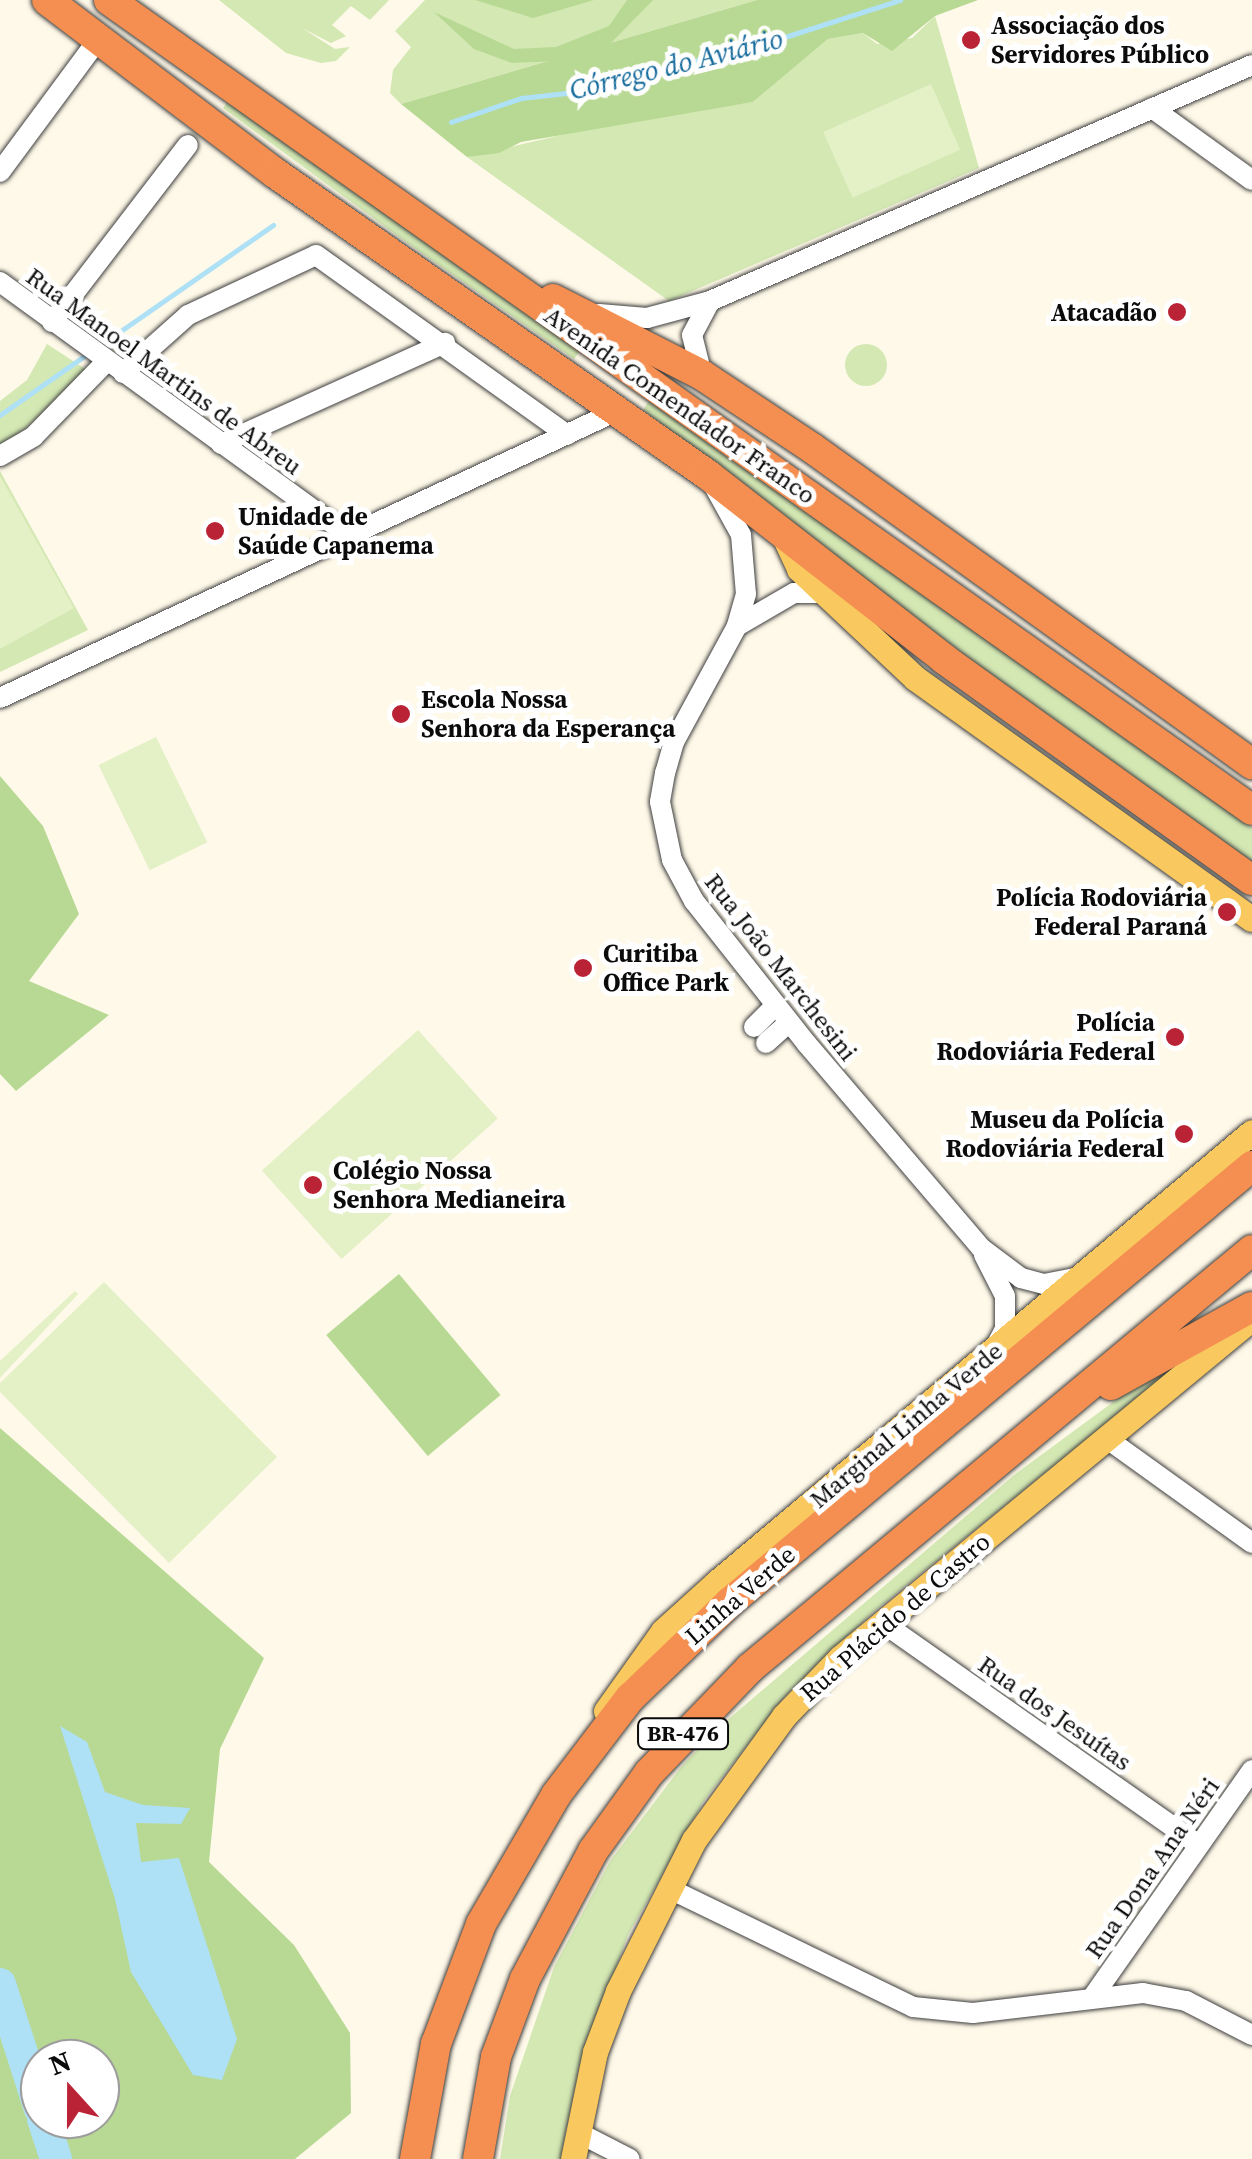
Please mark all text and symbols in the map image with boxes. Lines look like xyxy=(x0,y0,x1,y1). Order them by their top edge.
place label: Associação dos Servidores Público xyxy=(991,11,1209,70)
water label: Córrego do Aviário xyxy=(566,21,786,107)
marker: Associação dos Servidores Público xyxy=(960,29,982,51)
street label: Rua Manoel Martins de Abreu xyxy=(21,261,307,481)
place label: Atacadão xyxy=(1051,297,1157,327)
street label: Avenida Comendador Franco xyxy=(539,300,821,510)
marker: Atacadão xyxy=(1166,301,1188,323)
place label: Unidade de Saúde Capanema xyxy=(238,502,434,561)
marker: Unidade de Saúde Capanema xyxy=(202,518,228,544)
place label: Escola Nossa Senhora da Esperança xyxy=(421,685,675,744)
marker: Escola Nossa Senhora da Esperança xyxy=(390,703,412,725)
street label: Rua João Marchesini xyxy=(699,867,863,1067)
place label: Polícia Rodoviária Federal Paraná xyxy=(996,883,1207,942)
marker: Polícia Rodoviária Federal Paraná xyxy=(1216,901,1238,923)
place label: Curitiba Office Park xyxy=(603,939,729,998)
marker: Curitiba Office Park xyxy=(572,957,594,979)
place label: Polícia Rodoviária Federal xyxy=(936,1008,1155,1067)
marker: Polícia Rodoviária Federal xyxy=(1164,1026,1186,1048)
place label: Museu da Polícia Rodoviária Federal xyxy=(945,1105,1164,1164)
marker: Museu da Polícia Rodoviária Federal xyxy=(1173,1123,1195,1145)
place label: Colégio Nossa Senhora Medianeira xyxy=(333,1156,565,1215)
marker: Colégio Nossa Senhora Medianeira xyxy=(302,1174,324,1196)
street label: Marginal Linha Verde xyxy=(803,1336,1009,1514)
street label: Rua Plácido de Castro xyxy=(794,1526,996,1708)
street label: Linha Verde xyxy=(679,1539,801,1651)
street label: Rua dos Jesuítas xyxy=(973,1649,1137,1777)
road number: BR-476 xyxy=(636,1717,730,1751)
street label: Rua Dona Ana Néri xyxy=(1078,1772,1226,1964)
north arrow xyxy=(20,2039,120,2139)
text: N xyxy=(44,2041,76,2084)

